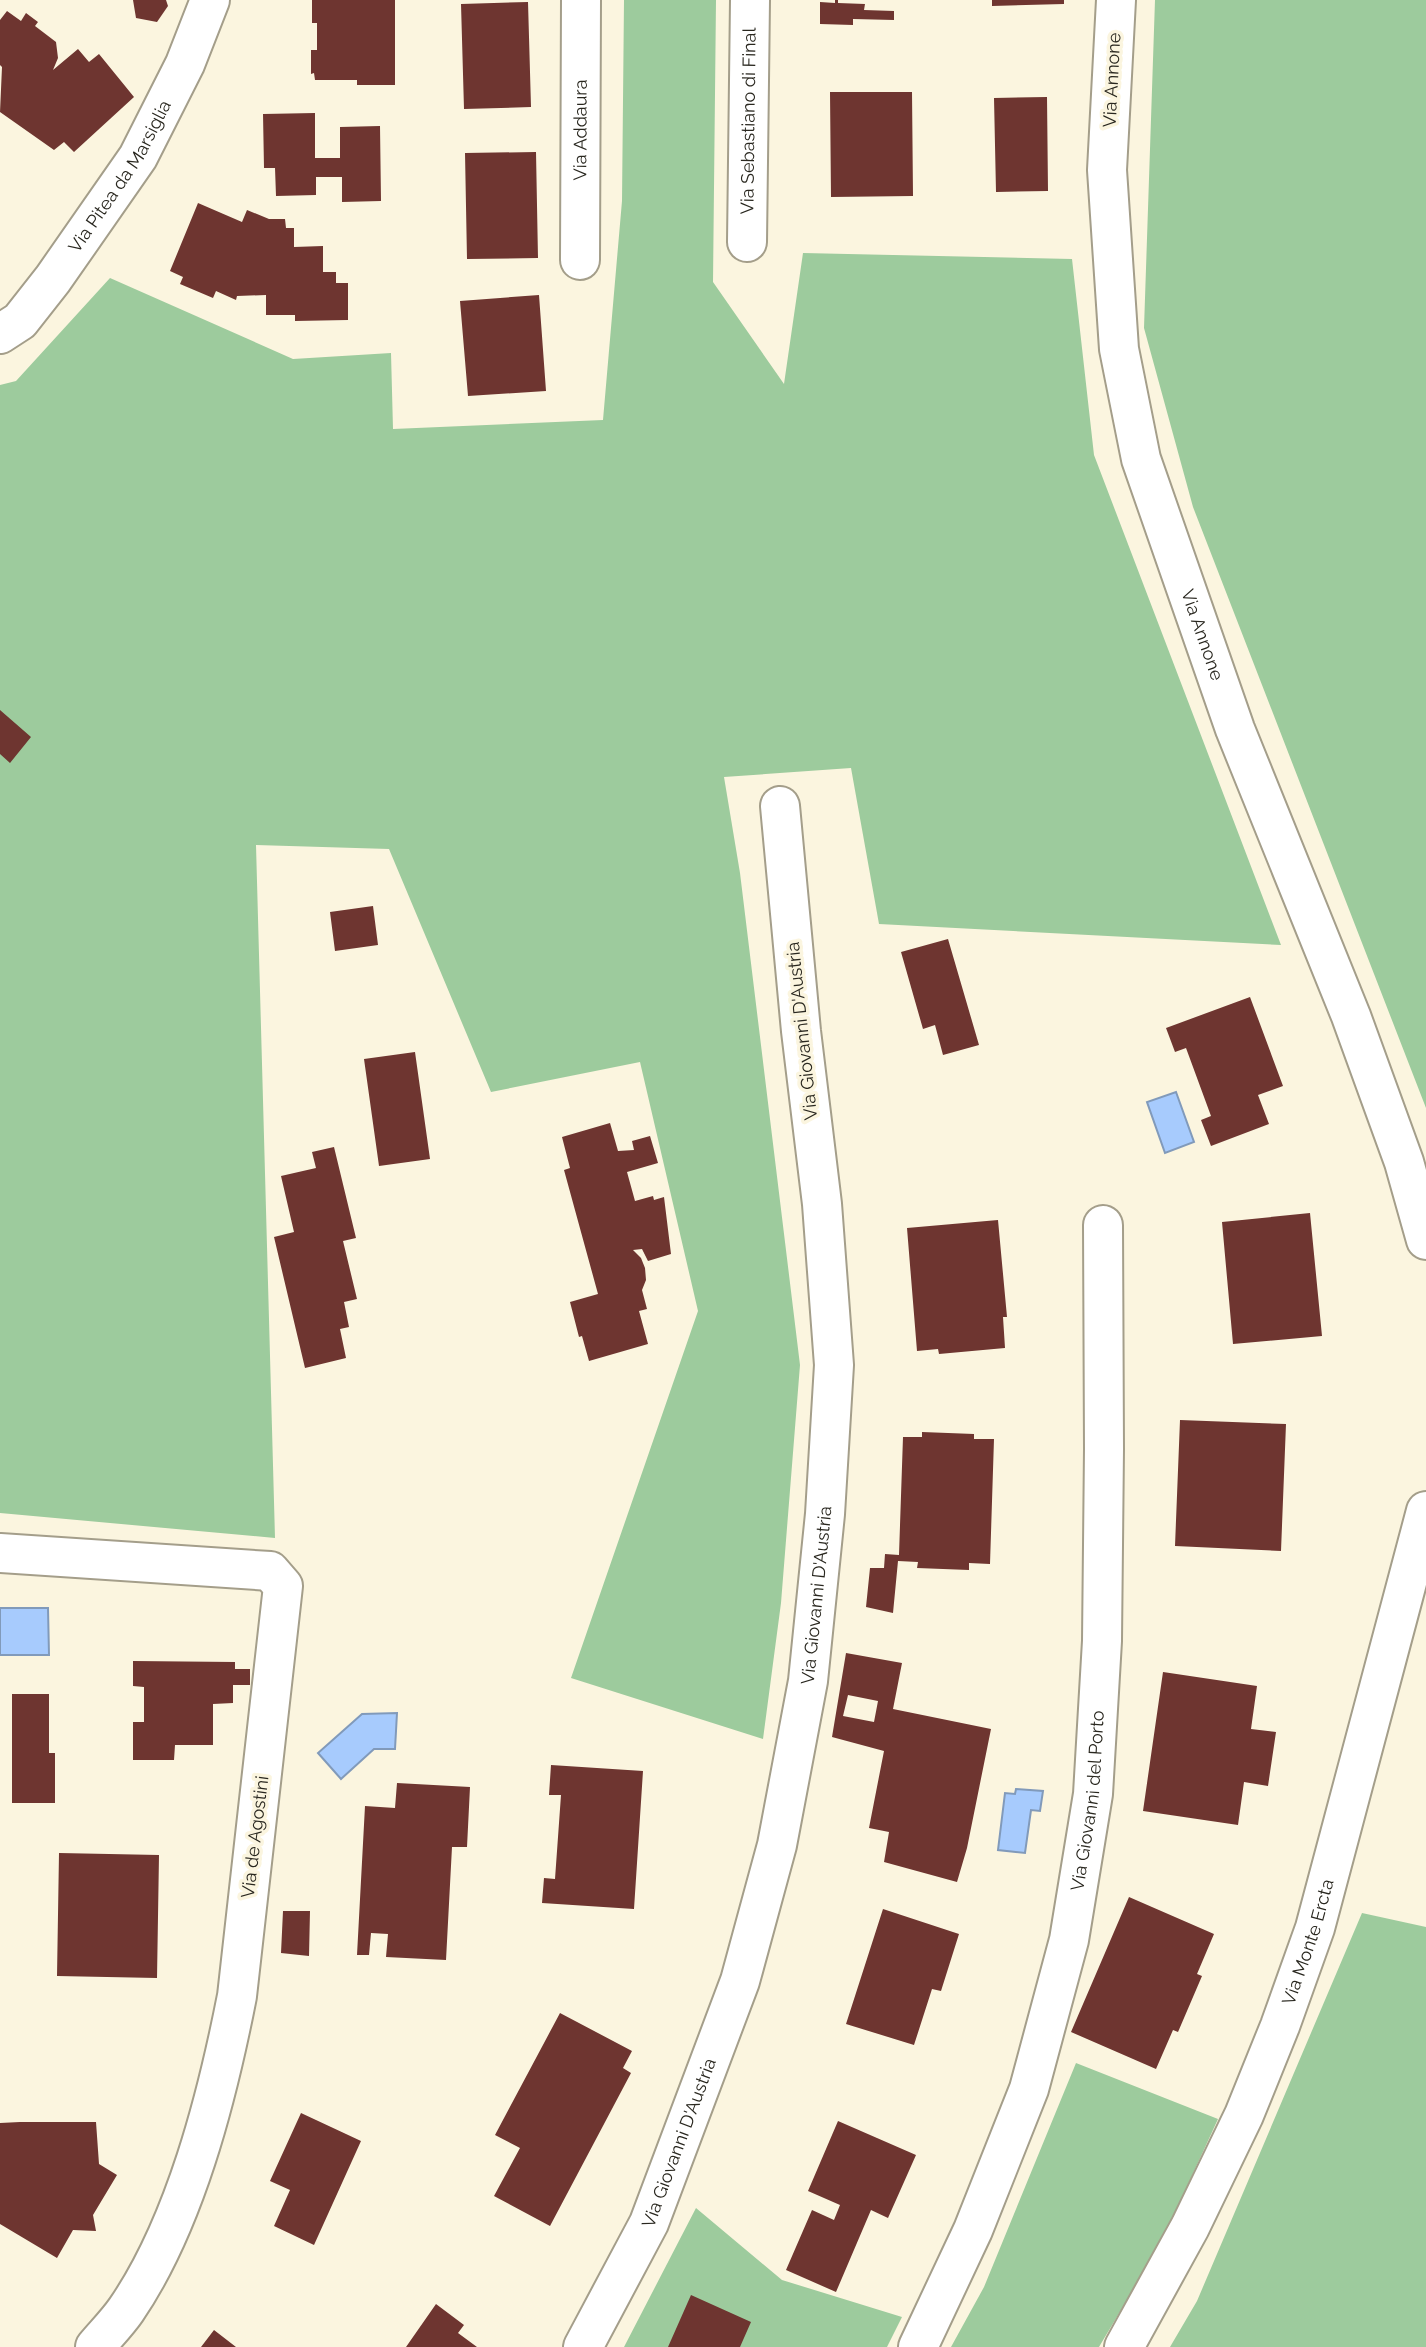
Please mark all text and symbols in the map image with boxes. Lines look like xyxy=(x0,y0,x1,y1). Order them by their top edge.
street label: Via Sebastiano di Final xyxy=(736,27,760,215)
street label: Via Annone xyxy=(1099,32,1124,128)
street label: Via Addaura xyxy=(569,79,591,181)
street label: Via Pitea da Marsiglia xyxy=(64,96,175,256)
street label: Via Annone xyxy=(1177,586,1228,683)
street label: Via Giovanni D'Austria xyxy=(782,941,821,1121)
street label: Via Giovanni D'Austria xyxy=(797,1505,835,1685)
street label: Via Giovanni del Porto xyxy=(1066,1709,1108,1893)
street label: Via de Agostini xyxy=(237,1775,272,1899)
street label: Via Monte Ercta xyxy=(1277,1877,1338,2008)
street label: Via Giovanni D'Austria xyxy=(637,2055,720,2230)

